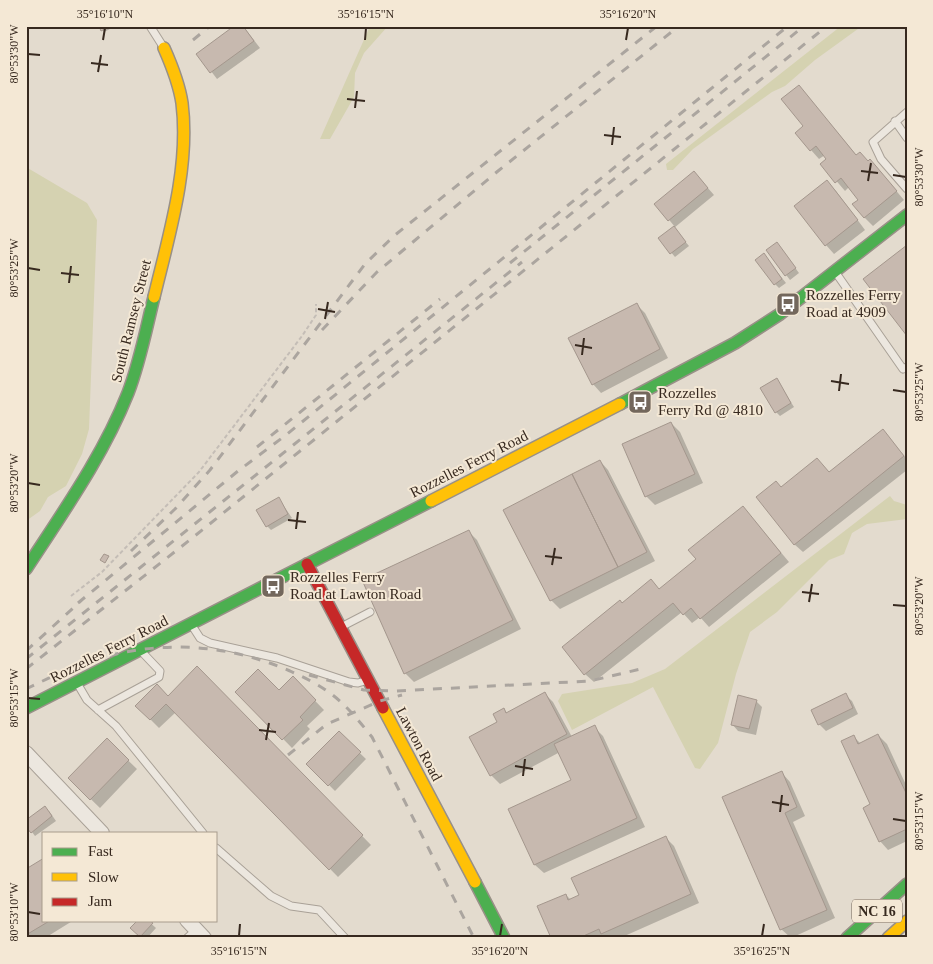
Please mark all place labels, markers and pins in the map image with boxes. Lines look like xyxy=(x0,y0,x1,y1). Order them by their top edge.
place label: Rozzelles Ferry Road at 4909 xyxy=(806,287,901,320)
bus stop icon: Rozzelles Ferry Road at 4909 xyxy=(775,291,801,317)
place label: Rozzelles Ferry Rd @ 4810 xyxy=(658,385,763,418)
bus stop icon: Rozzelles Ferry Rd @ 4810 xyxy=(627,389,653,415)
place label: Rozzelles Ferry Road at Lawton Road xyxy=(290,569,422,602)
bus stop icon: Rozzelles Ferry Road at Lawton Road xyxy=(260,573,286,599)

